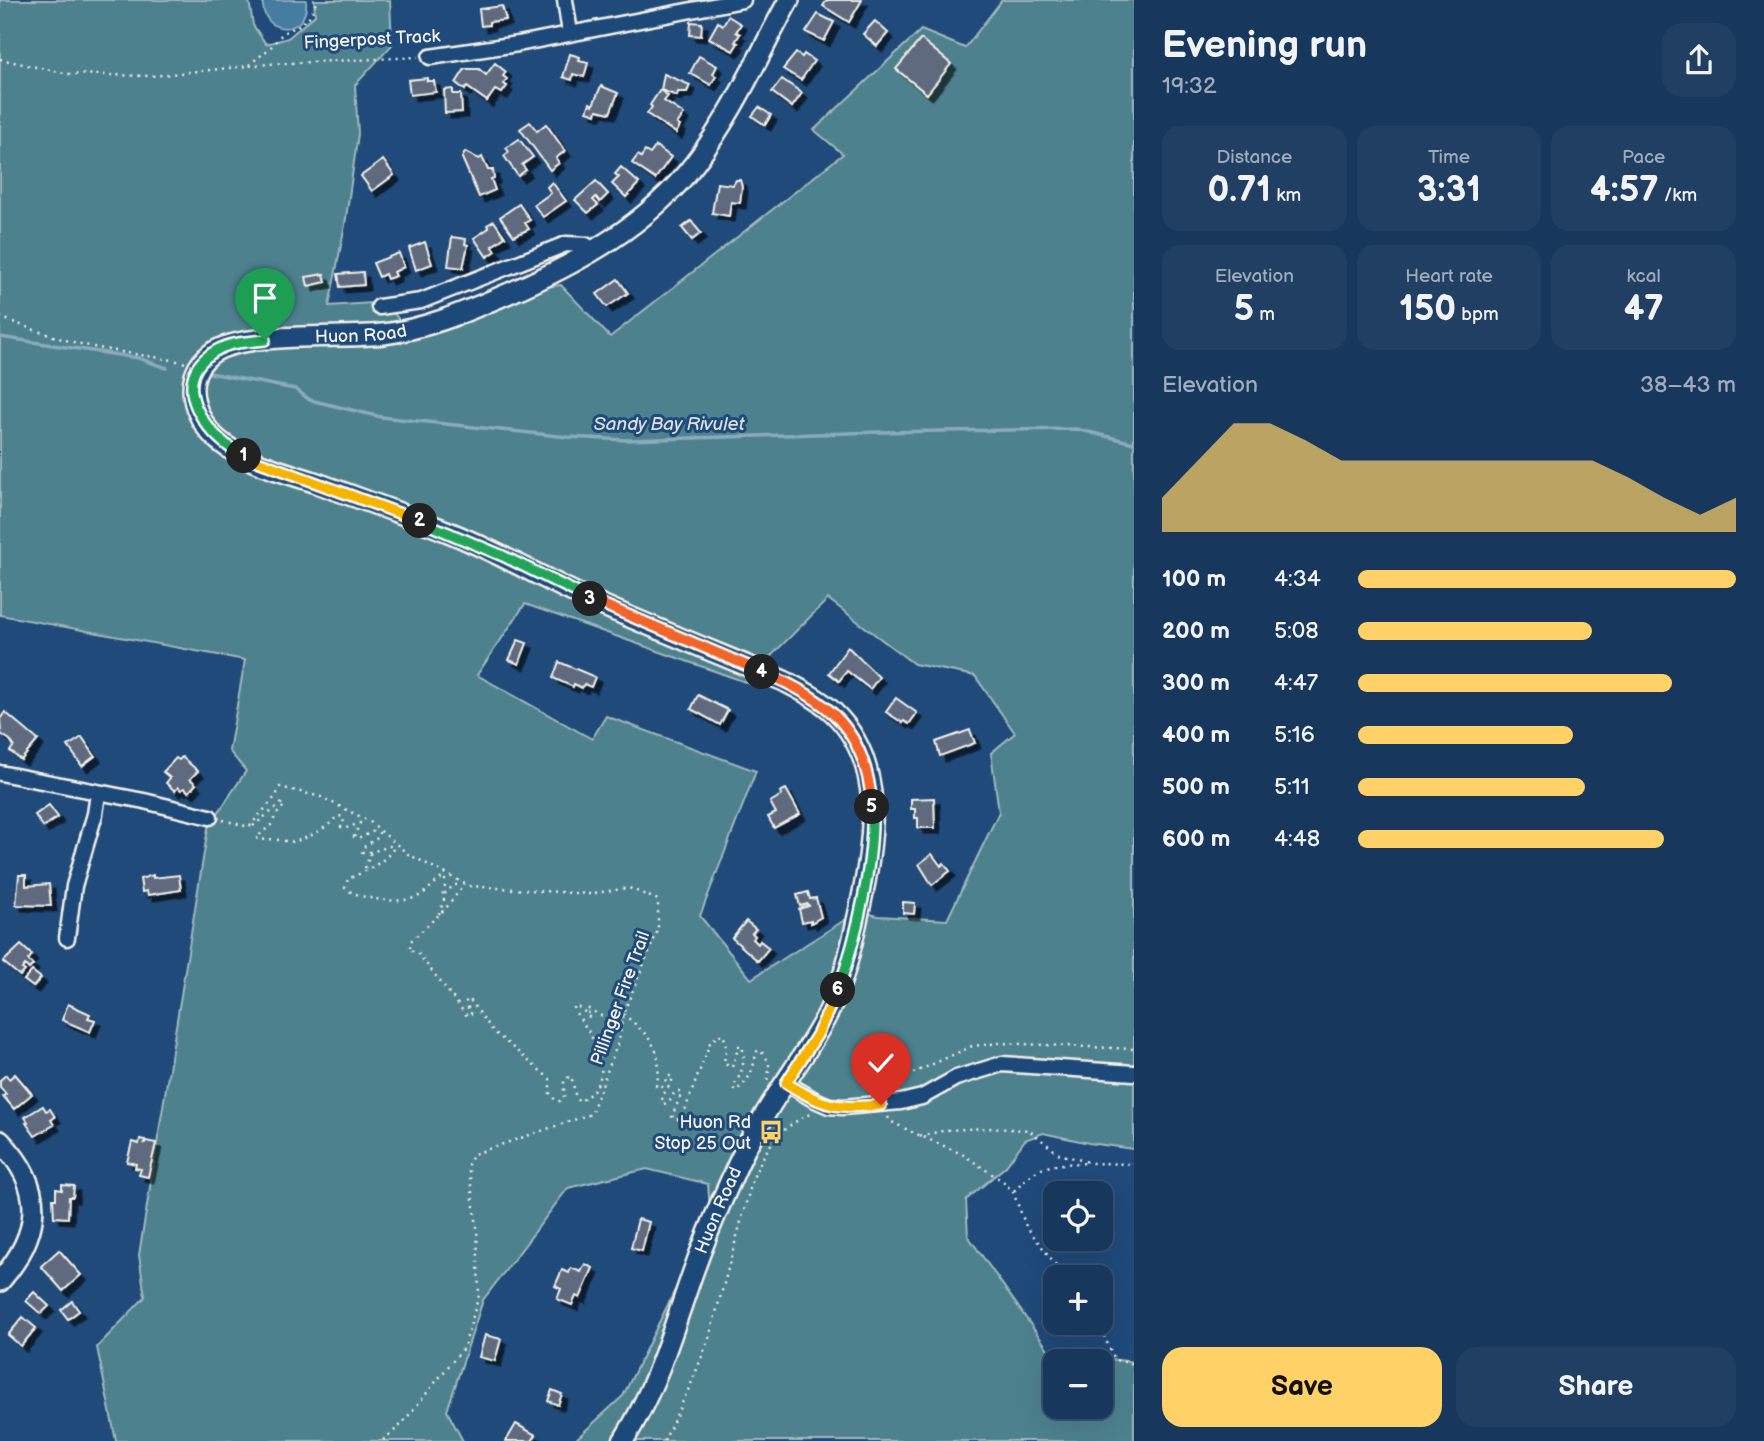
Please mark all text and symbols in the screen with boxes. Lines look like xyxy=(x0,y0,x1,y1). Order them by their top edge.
text: Evening run xyxy=(1162,23,1367,68)
button: share xyxy=(1662,23,1736,97)
street label: Fingerpost Track xyxy=(303,25,441,54)
text: 19:32 xyxy=(1162,72,1217,100)
text: Distance xyxy=(1216,146,1292,169)
text: Time xyxy=(1428,146,1470,169)
text: Pace xyxy=(1622,146,1665,169)
text: 0.71 xyxy=(1207,169,1271,212)
text: 3:31 xyxy=(1417,169,1481,212)
text: 4:57 xyxy=(1590,169,1659,212)
text: km xyxy=(1271,184,1301,207)
text: /km xyxy=(1659,184,1697,207)
text: Elevation xyxy=(1215,265,1294,288)
text: Heart rate xyxy=(1405,265,1493,288)
text: kcal xyxy=(1627,265,1661,288)
pin xyxy=(235,268,295,340)
icon: arrive xyxy=(246,279,284,317)
text: 5 xyxy=(1234,288,1254,331)
text: 150 xyxy=(1399,288,1456,331)
text: 47 xyxy=(1624,288,1664,331)
text: m xyxy=(1254,303,1275,326)
text: bpm xyxy=(1456,303,1499,326)
street label: Huon Road xyxy=(315,320,409,347)
text: Elevation xyxy=(1162,371,1258,399)
text: 38–43 m xyxy=(1640,371,1736,399)
water label: Sandy Bay Rivulet xyxy=(594,413,746,436)
pin: 1 xyxy=(226,438,262,474)
text: 1 xyxy=(240,444,248,467)
pin: 2 xyxy=(402,504,438,538)
text: 2 xyxy=(414,509,425,532)
text: 100 m xyxy=(1162,565,1226,593)
text: 4:34 xyxy=(1274,565,1321,593)
pin: 3 xyxy=(572,582,608,616)
text: 3 xyxy=(584,587,595,610)
text: 200 m xyxy=(1162,617,1230,645)
text: 5:08 xyxy=(1274,617,1319,645)
pin: 4 xyxy=(744,654,780,690)
text: 4 xyxy=(756,660,767,683)
text: 300 m xyxy=(1162,669,1230,697)
text: 4:47 xyxy=(1274,669,1318,697)
text: 400 m xyxy=(1162,721,1230,749)
text: 5:16 xyxy=(1274,721,1315,749)
text: 500 m xyxy=(1162,773,1230,801)
text: 5:11 xyxy=(1274,773,1310,801)
pin: 5 xyxy=(854,790,890,824)
text: 5 xyxy=(866,795,877,818)
text: 600 m xyxy=(1162,825,1230,853)
text: 4:48 xyxy=(1274,825,1320,853)
street label: Pillinger Fire Trail xyxy=(587,928,654,1068)
pin: 6 xyxy=(820,972,856,1007)
text: 6 xyxy=(832,978,843,1001)
pin xyxy=(851,1033,911,1105)
icon: check xyxy=(862,1044,900,1082)
place label: Huon Rd Stop 25 Out xyxy=(655,1112,751,1154)
bus stop icon: Huon Rd Stop 25 Out xyxy=(757,1118,785,1146)
street label: Huon Road xyxy=(691,1164,746,1257)
map controls xyxy=(1043,1181,1113,1419)
button: locate xyxy=(1043,1181,1113,1251)
button: + xyxy=(1043,1265,1113,1335)
button: Save xyxy=(1162,1347,1442,1427)
button: Share xyxy=(1456,1347,1736,1427)
button: − xyxy=(1043,1349,1113,1419)

